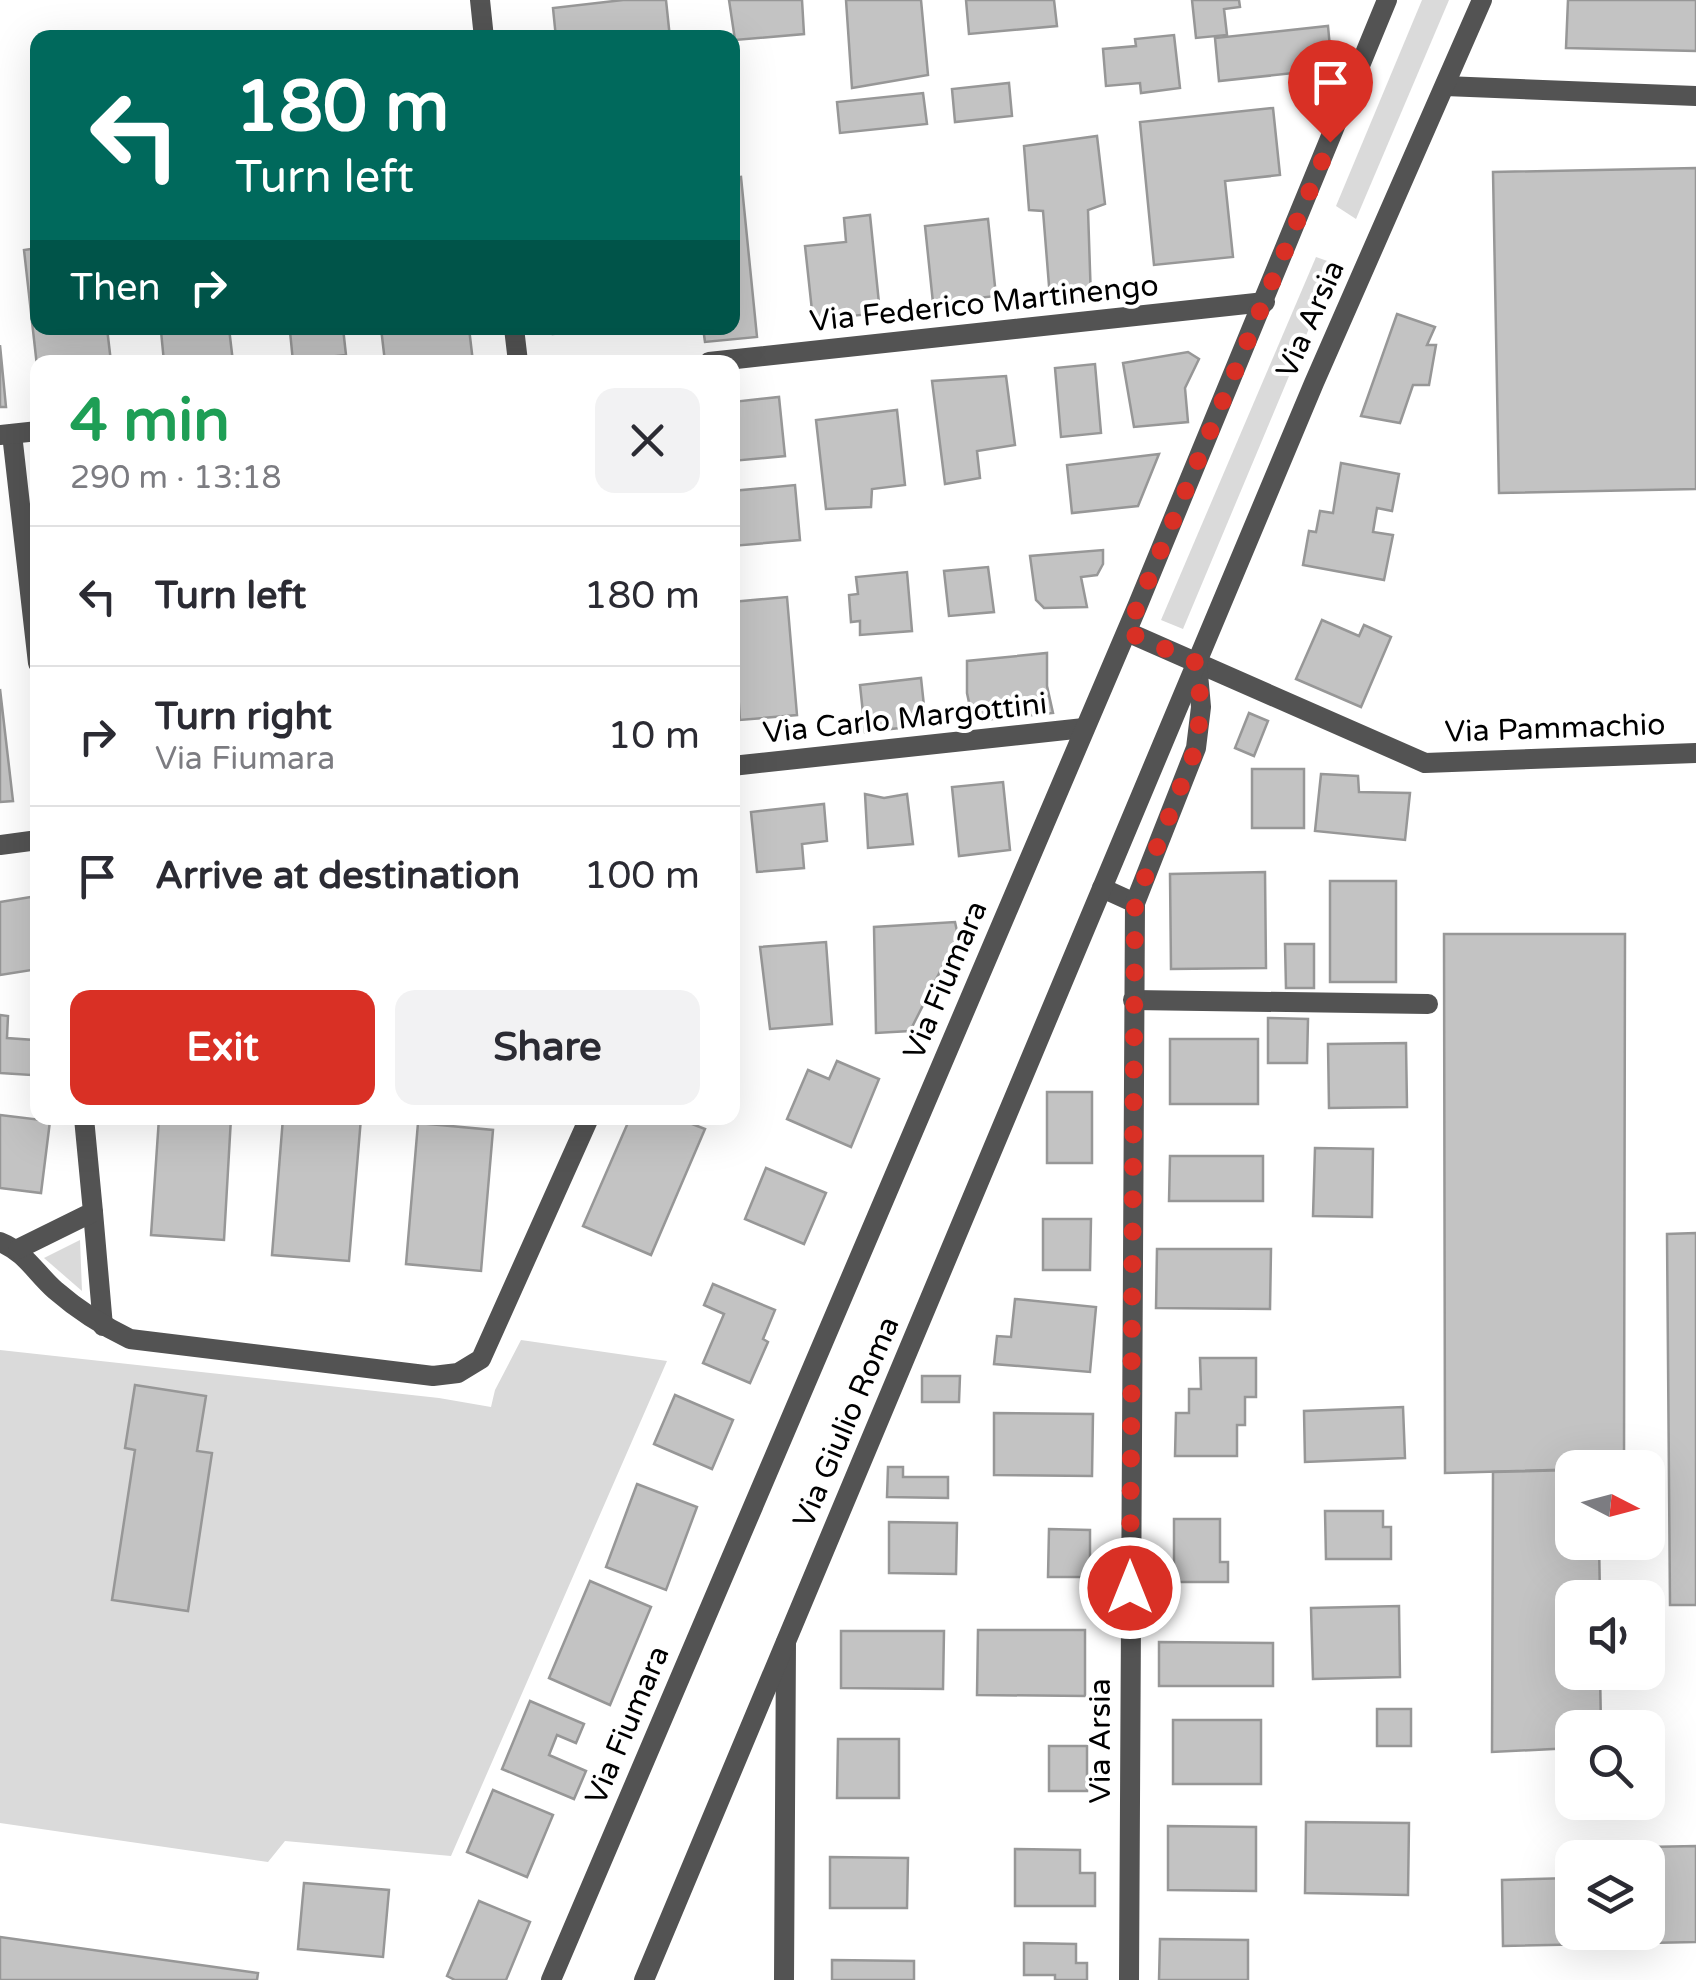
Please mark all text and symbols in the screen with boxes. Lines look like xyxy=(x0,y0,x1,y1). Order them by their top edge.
pin xyxy=(1288,40,1373,143)
icon: arrive xyxy=(1303,55,1358,110)
text: 180 m xyxy=(235,66,449,150)
icon: left xyxy=(70,70,200,200)
text: Turn left xyxy=(235,151,414,205)
street label: Via Arsia xyxy=(1268,255,1353,384)
icon: right xyxy=(181,260,236,315)
text: Then xyxy=(70,265,161,311)
street label: Via Federico Martinengo xyxy=(808,267,1160,340)
text: 4 min xyxy=(70,385,230,457)
button: close xyxy=(595,388,700,493)
text: 290 m · 13:18 xyxy=(70,459,282,497)
icon: left xyxy=(70,569,125,624)
text: Turn left xyxy=(155,573,306,619)
text: 180 m xyxy=(584,573,700,619)
street label: Via Carlo Margottini xyxy=(761,685,1049,752)
text: Turn right xyxy=(155,694,332,740)
street label: Via Pammachio xyxy=(1444,706,1666,751)
icon: right xyxy=(70,709,125,764)
text: 10 m xyxy=(608,713,700,759)
text: Via Fiumara xyxy=(155,740,335,778)
icon: arrive xyxy=(70,849,125,904)
text: Arrive at destination xyxy=(155,853,520,899)
text: 100 m xyxy=(584,853,700,899)
street label: Via Fiumara xyxy=(895,895,996,1065)
button: Exit xyxy=(70,990,375,1105)
button: Share xyxy=(395,990,700,1105)
street label: Via Giulio Roma xyxy=(785,1311,908,1533)
north arrow xyxy=(1555,1450,1665,1560)
map controls xyxy=(1555,1450,1665,1950)
position arrow xyxy=(1078,1536,1182,1640)
button: sound xyxy=(1555,1580,1665,1690)
street label: Via Fiumara xyxy=(577,1640,678,1810)
street label: Via Arsia xyxy=(1082,1678,1119,1804)
button: search xyxy=(1555,1710,1665,1820)
button: layers xyxy=(1555,1840,1665,1950)

